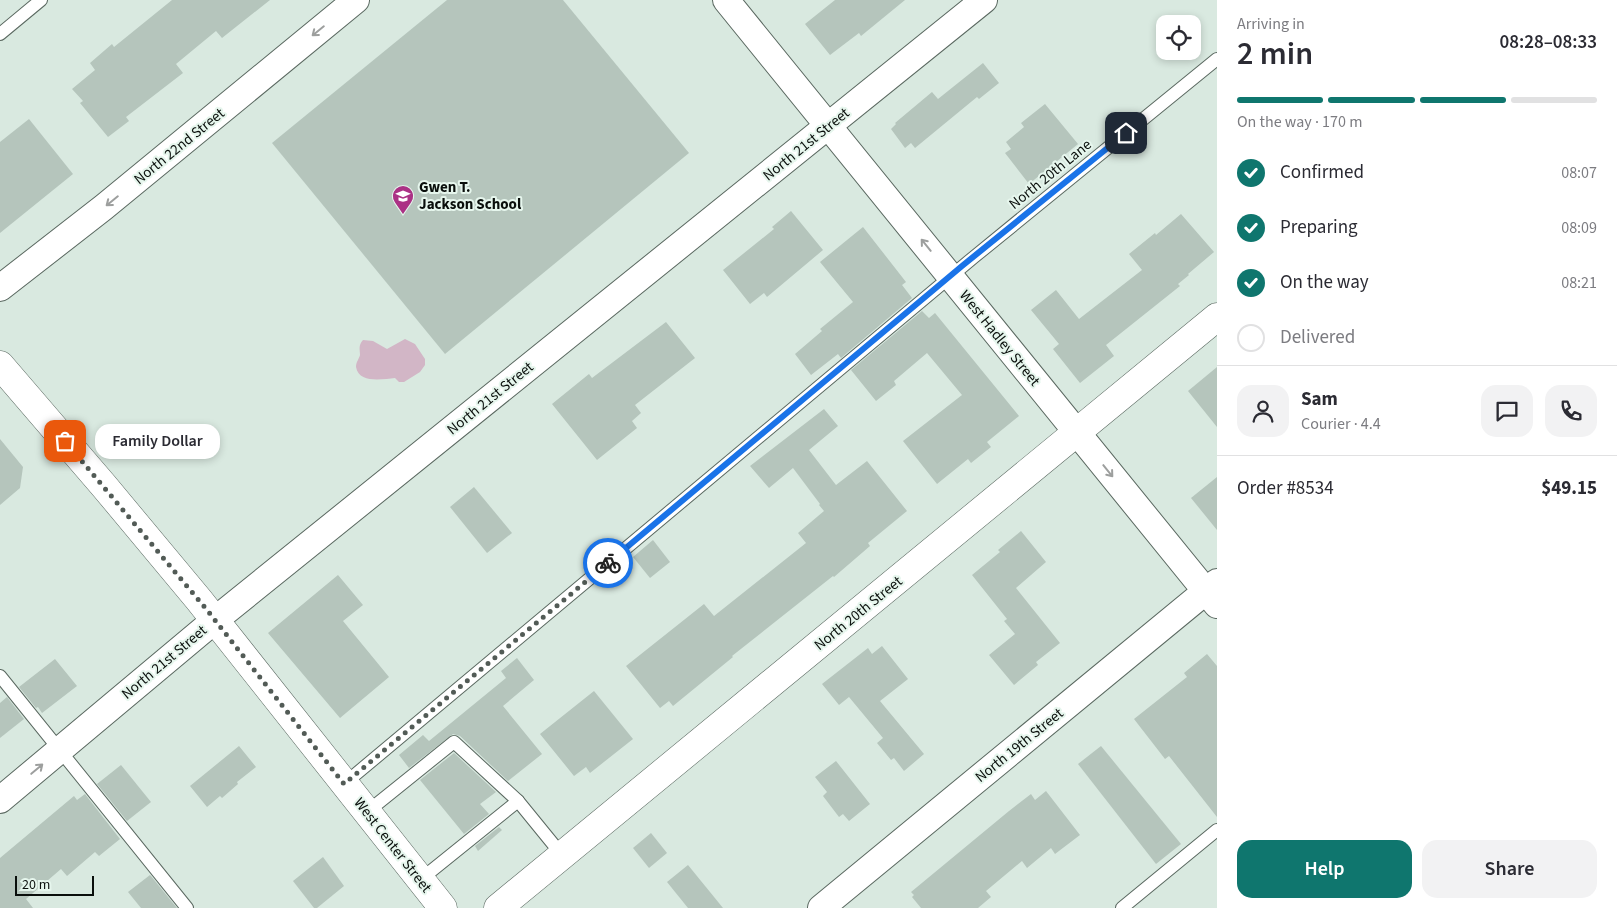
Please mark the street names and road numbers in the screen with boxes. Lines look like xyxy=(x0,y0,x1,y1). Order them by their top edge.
street label: North 22nd Street xyxy=(129,103,229,190)
street label: North 21st Street xyxy=(759,103,854,186)
street label: North 20th Lane xyxy=(1004,134,1096,214)
street label: West Hadley Street xyxy=(954,286,1045,391)
street label: North 21st Street xyxy=(443,357,538,440)
street label: North 20th Street xyxy=(810,571,907,656)
street label: North 21st Street xyxy=(117,620,212,704)
street label: North 19th Street xyxy=(971,703,1068,788)
street label: West Center Street xyxy=(349,793,436,897)

